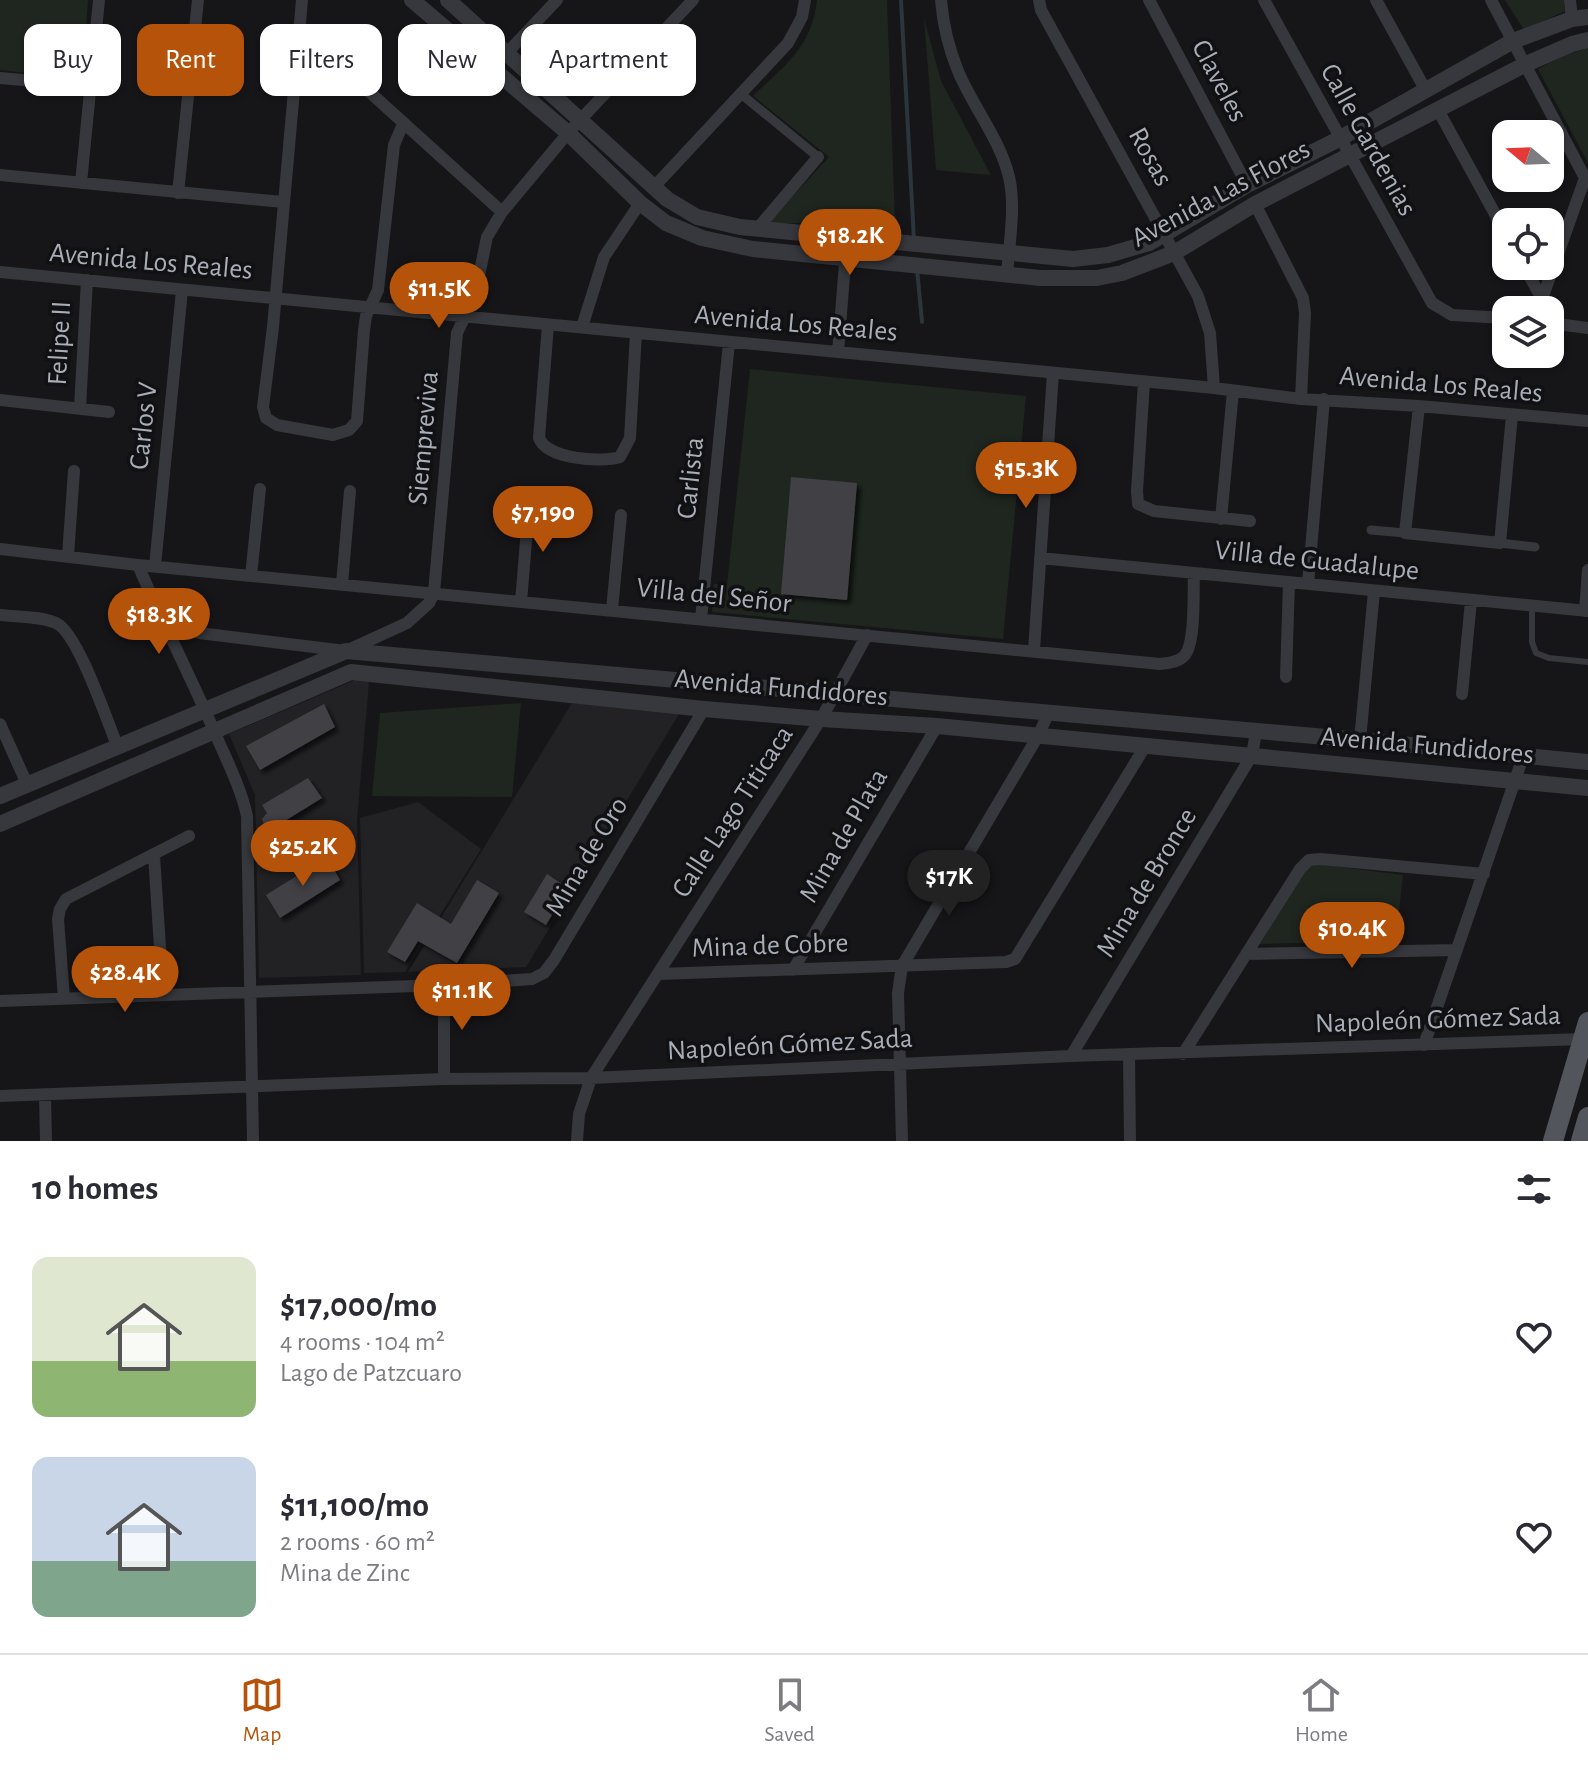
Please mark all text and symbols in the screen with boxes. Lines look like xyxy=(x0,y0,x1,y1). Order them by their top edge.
chip: Buy xyxy=(24,24,121,96)
chip: Rent xyxy=(137,24,244,96)
chip: Filters xyxy=(260,24,382,96)
chip: New xyxy=(398,24,505,96)
chip: Apartment xyxy=(521,24,696,96)
street label: Claveles xyxy=(1186,35,1252,127)
street label: Calle Gardenias xyxy=(1315,59,1421,221)
north arrow xyxy=(1492,120,1564,192)
map controls xyxy=(1492,120,1564,368)
street label: Rosas xyxy=(1123,123,1177,191)
street label: Avenida Las Flores xyxy=(1127,135,1315,253)
button: locate xyxy=(1492,208,1564,280)
pin: $18.2K xyxy=(785,209,915,277)
text: $18.2K xyxy=(816,222,884,248)
street label: Avenida Los Reales xyxy=(48,239,254,285)
pin: $11.5K xyxy=(374,262,504,330)
text: $11.5K xyxy=(408,275,470,301)
button: layers xyxy=(1492,296,1564,368)
street label: Felipe II xyxy=(44,300,76,386)
street label: Avenida Los Reales xyxy=(693,301,899,347)
street label: Avenida Los Reales xyxy=(1338,362,1544,408)
street label: Siempreviva xyxy=(404,370,444,506)
street label: Carlos V xyxy=(125,381,163,471)
street label: Carlista xyxy=(673,436,709,520)
pin: $15.3K xyxy=(961,442,1091,510)
text: $15.3K xyxy=(994,455,1058,481)
pin: $7,190 xyxy=(478,486,608,554)
text: $7,190 xyxy=(511,499,575,525)
street label: Villa de Guadalupe xyxy=(1213,536,1421,586)
street label: Villa del Señor xyxy=(635,574,793,618)
pin: $18.3K xyxy=(94,588,224,656)
text: $18.3K xyxy=(126,601,192,627)
street label: Avenida Fundidores xyxy=(673,665,889,711)
street label: Calle Lago Titicaca xyxy=(667,721,799,903)
street label: Avenida Fundidores xyxy=(1319,723,1535,769)
street label: Mina de Plata xyxy=(795,764,893,908)
street label: Mina de Oro xyxy=(541,793,633,921)
street label: Mina de Bronce xyxy=(1092,804,1202,962)
pin: $25.2K xyxy=(238,820,368,888)
text: $25.2K xyxy=(269,833,337,859)
pin: $17K xyxy=(902,850,996,918)
text: $17K xyxy=(925,863,973,889)
pin: $10.4K xyxy=(1287,902,1417,970)
text: $10.4K xyxy=(1318,915,1386,941)
street label: Mina de Cobre xyxy=(691,929,849,963)
pin: $28.4K xyxy=(60,946,190,1014)
text: $28.4K xyxy=(90,959,160,985)
pin: $11.1K xyxy=(397,964,527,1032)
text: $11.1K xyxy=(432,977,492,1003)
street label: Napoleón Gómez Sada xyxy=(1315,1002,1561,1038)
street label: Napoleón Gómez Sada xyxy=(666,1025,914,1065)
icon: filters xyxy=(1512,1167,1556,1211)
text: 10 homes xyxy=(32,1172,158,1206)
icon: home xyxy=(96,1289,192,1385)
text: $17,000/mo xyxy=(280,1289,437,1323)
icon: heart xyxy=(1512,1315,1556,1359)
text: 4 rooms · 104 m² xyxy=(280,1329,445,1355)
text: Lago de Patzcuaro xyxy=(280,1360,462,1386)
icon: home xyxy=(96,1489,192,1585)
text: $11,100/mo xyxy=(280,1489,429,1523)
icon: heart xyxy=(1512,1515,1556,1559)
text: 2 rooms · 60 m² xyxy=(280,1529,435,1555)
text: Mina de Zinc xyxy=(280,1560,410,1586)
tab: Map xyxy=(240,1673,284,1747)
tab: Saved xyxy=(764,1673,815,1747)
tab: Home xyxy=(1295,1673,1348,1747)

